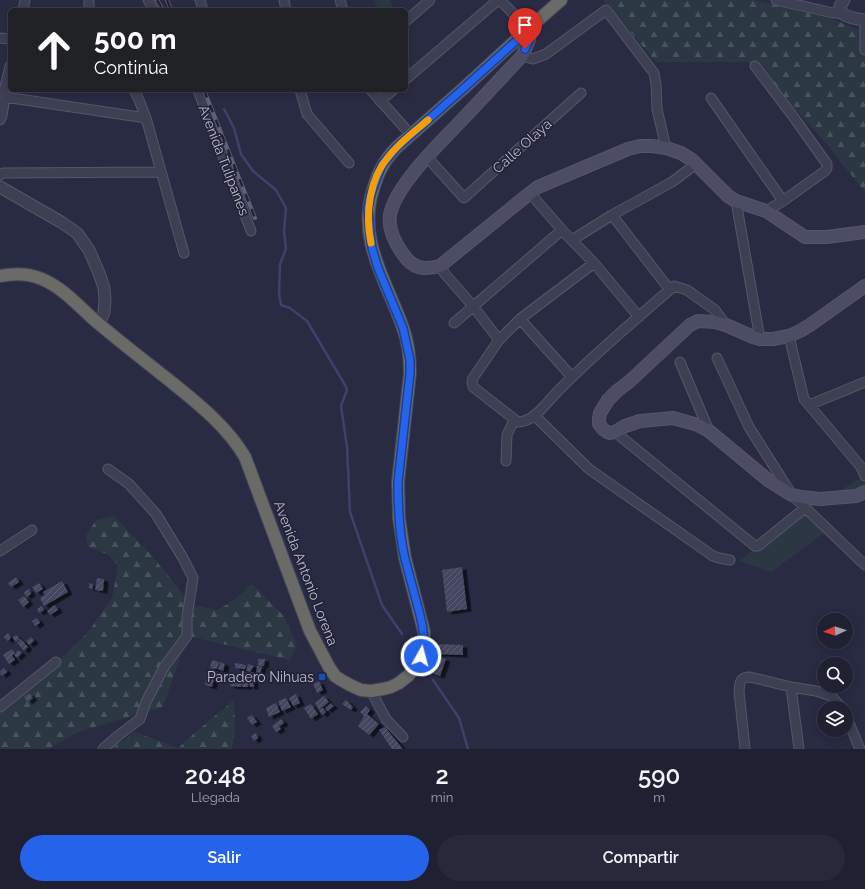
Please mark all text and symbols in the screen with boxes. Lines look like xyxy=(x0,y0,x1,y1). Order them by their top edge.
pin xyxy=(508,8,542,49)
icon: arrive xyxy=(514,14,536,36)
text: 500 m xyxy=(94,23,177,56)
icon: ahead xyxy=(28,24,80,76)
text: Continúa xyxy=(94,57,168,78)
street label: Avenida Tulipanes xyxy=(196,102,253,218)
street label: Calle Olaya xyxy=(489,115,555,177)
street label: Avenida Antonio Lorena xyxy=(271,498,341,648)
north arrow xyxy=(817,613,853,649)
map controls xyxy=(817,613,853,737)
position arrow xyxy=(400,635,442,677)
button: search xyxy=(817,657,853,693)
place label: Paradero Nihuas xyxy=(207,669,314,685)
marker: Paradero Nihuas xyxy=(317,672,327,682)
button: layers xyxy=(817,701,853,737)
text: 20:48 xyxy=(185,761,246,790)
text: 2 xyxy=(435,761,449,790)
text: 590 xyxy=(638,761,680,790)
text: Llegada xyxy=(191,790,240,805)
text: min xyxy=(431,790,453,805)
text: m xyxy=(653,790,665,805)
button: Salir xyxy=(20,835,429,881)
button: Compartir xyxy=(437,835,845,881)

